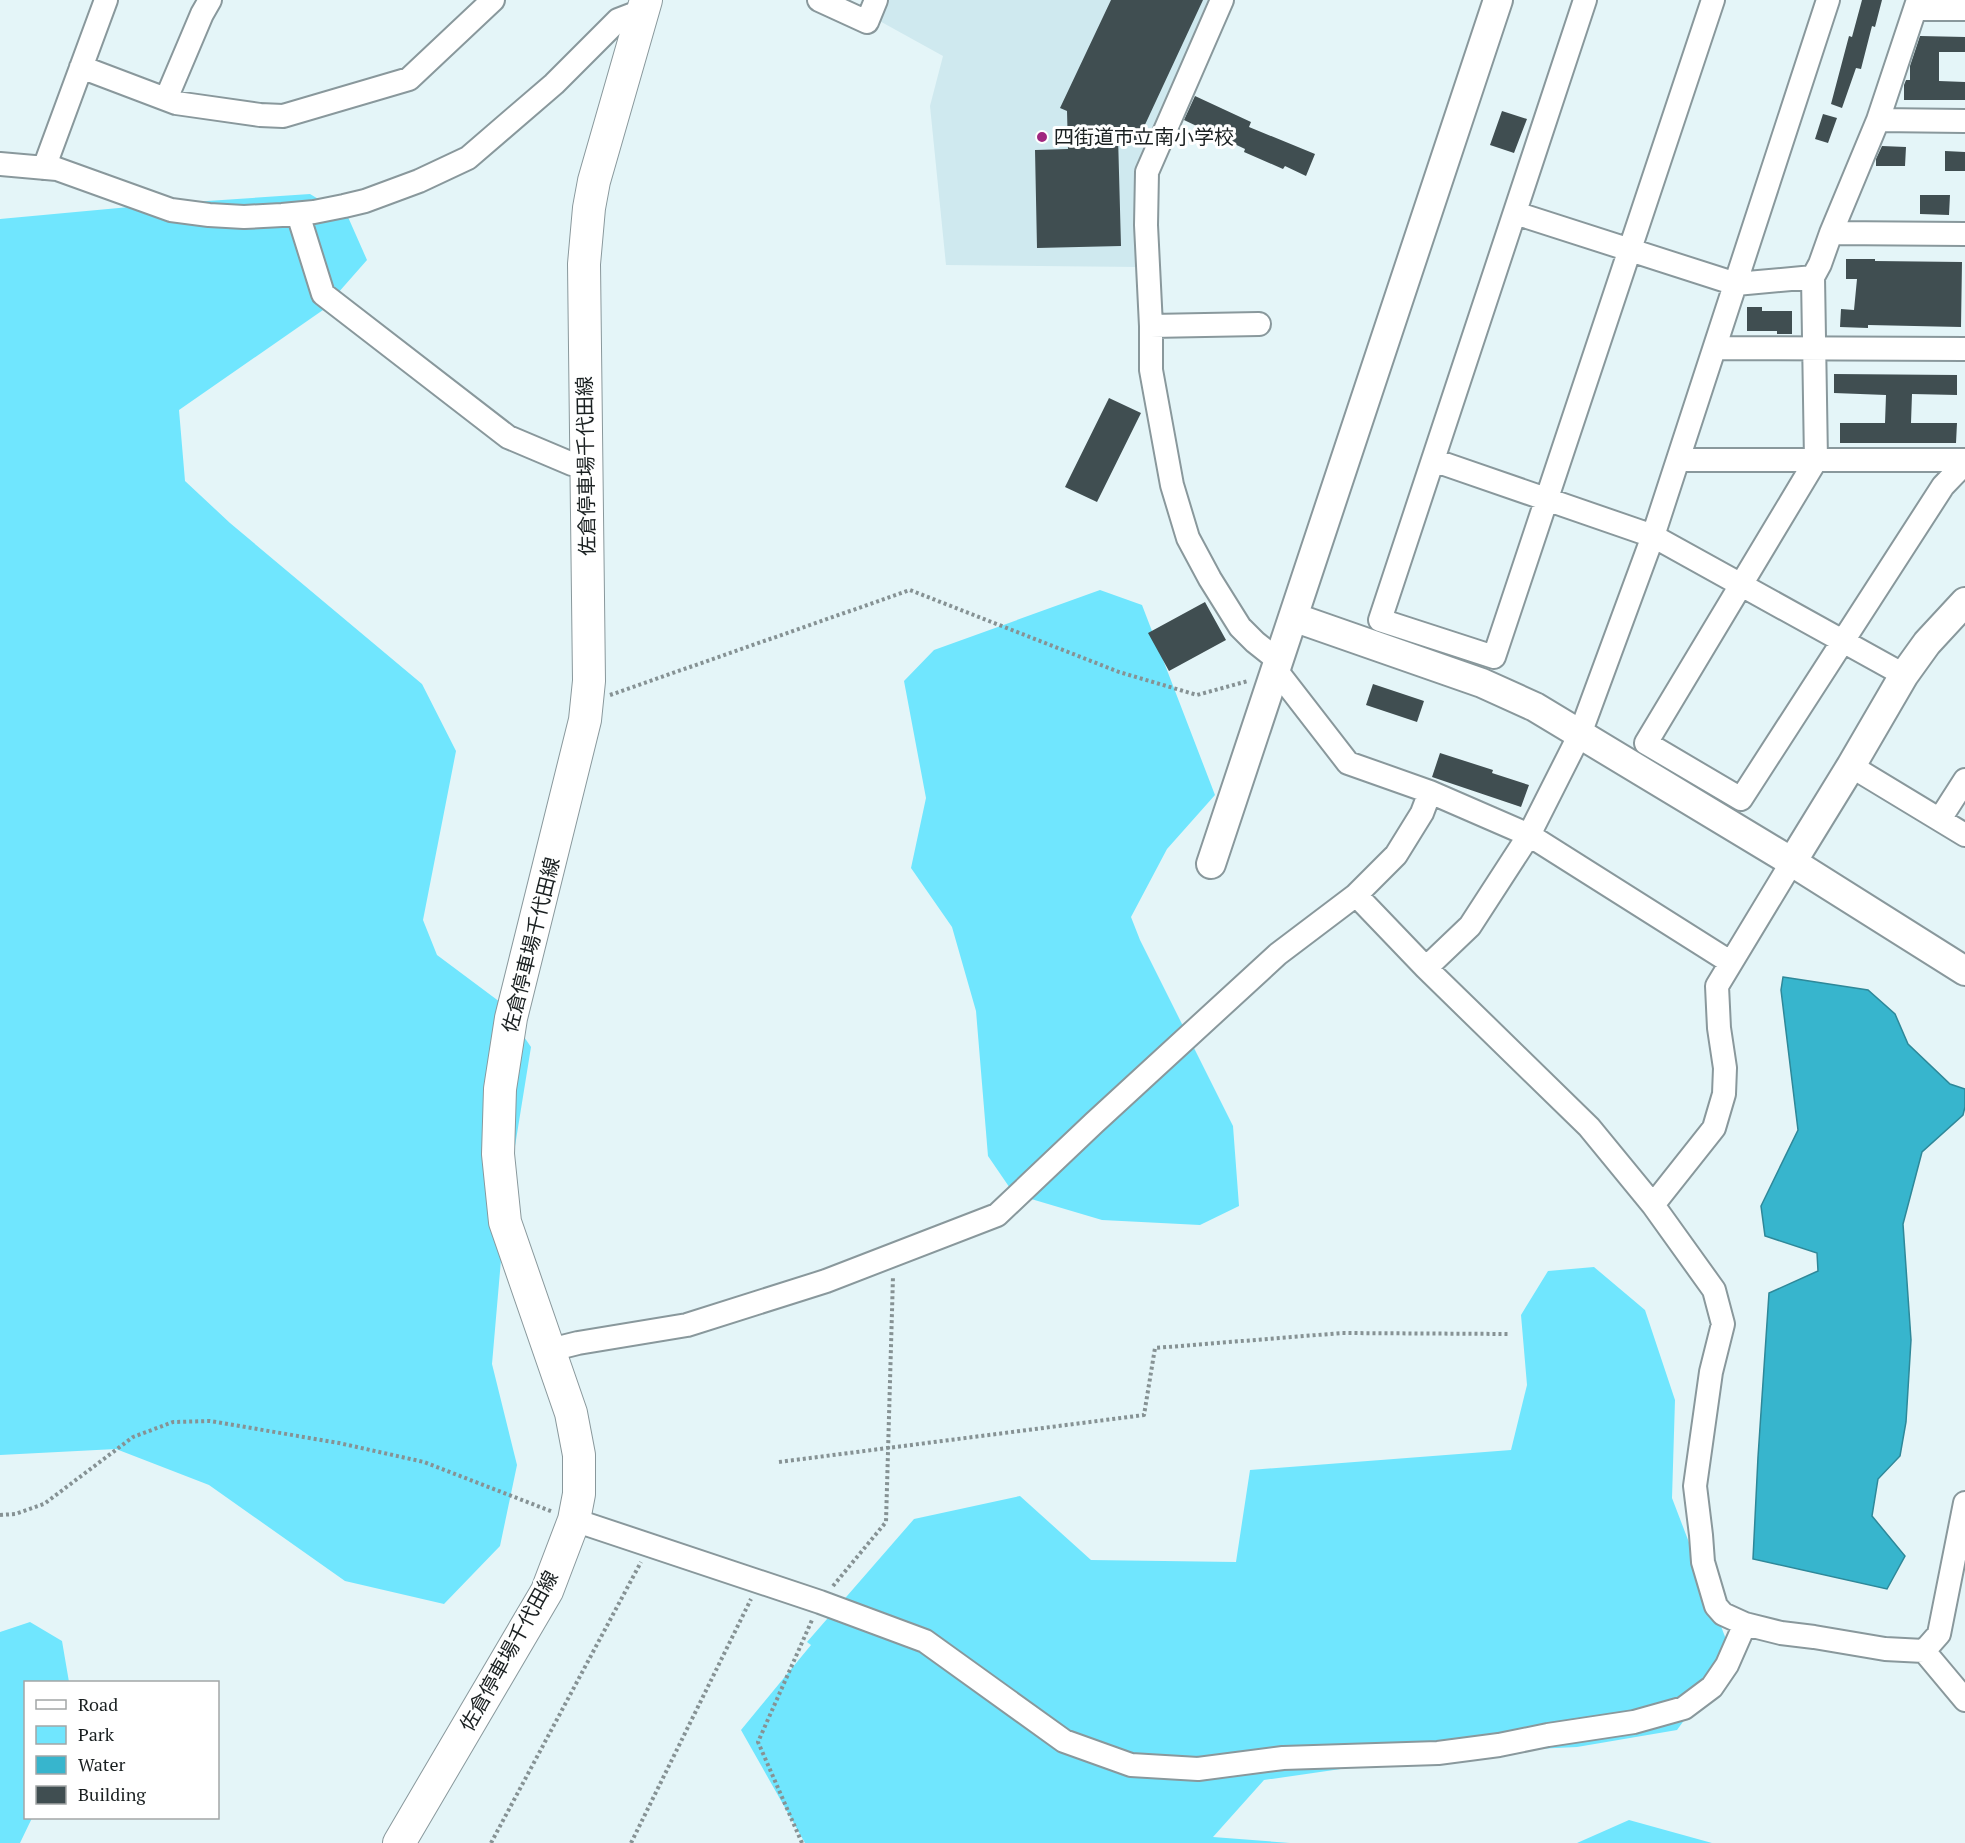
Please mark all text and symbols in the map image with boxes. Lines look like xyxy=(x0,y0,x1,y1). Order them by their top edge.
place label: 四街道市立南小学校 xyxy=(1054,123,1234,150)
marker: 四街道市立南小学校 xyxy=(1035,130,1049,144)
street label: 佐倉停車場千代田線 xyxy=(570,376,601,556)
street label: 佐倉停車場千代田線 xyxy=(496,854,565,1035)
street label: 佐倉停車場千代田線 xyxy=(453,1565,564,1736)
legend xyxy=(24,1681,219,1819)
text: Road xyxy=(78,1692,118,1716)
text: Park xyxy=(78,1722,115,1746)
text: Water xyxy=(78,1752,125,1776)
text: Building xyxy=(78,1782,146,1806)

